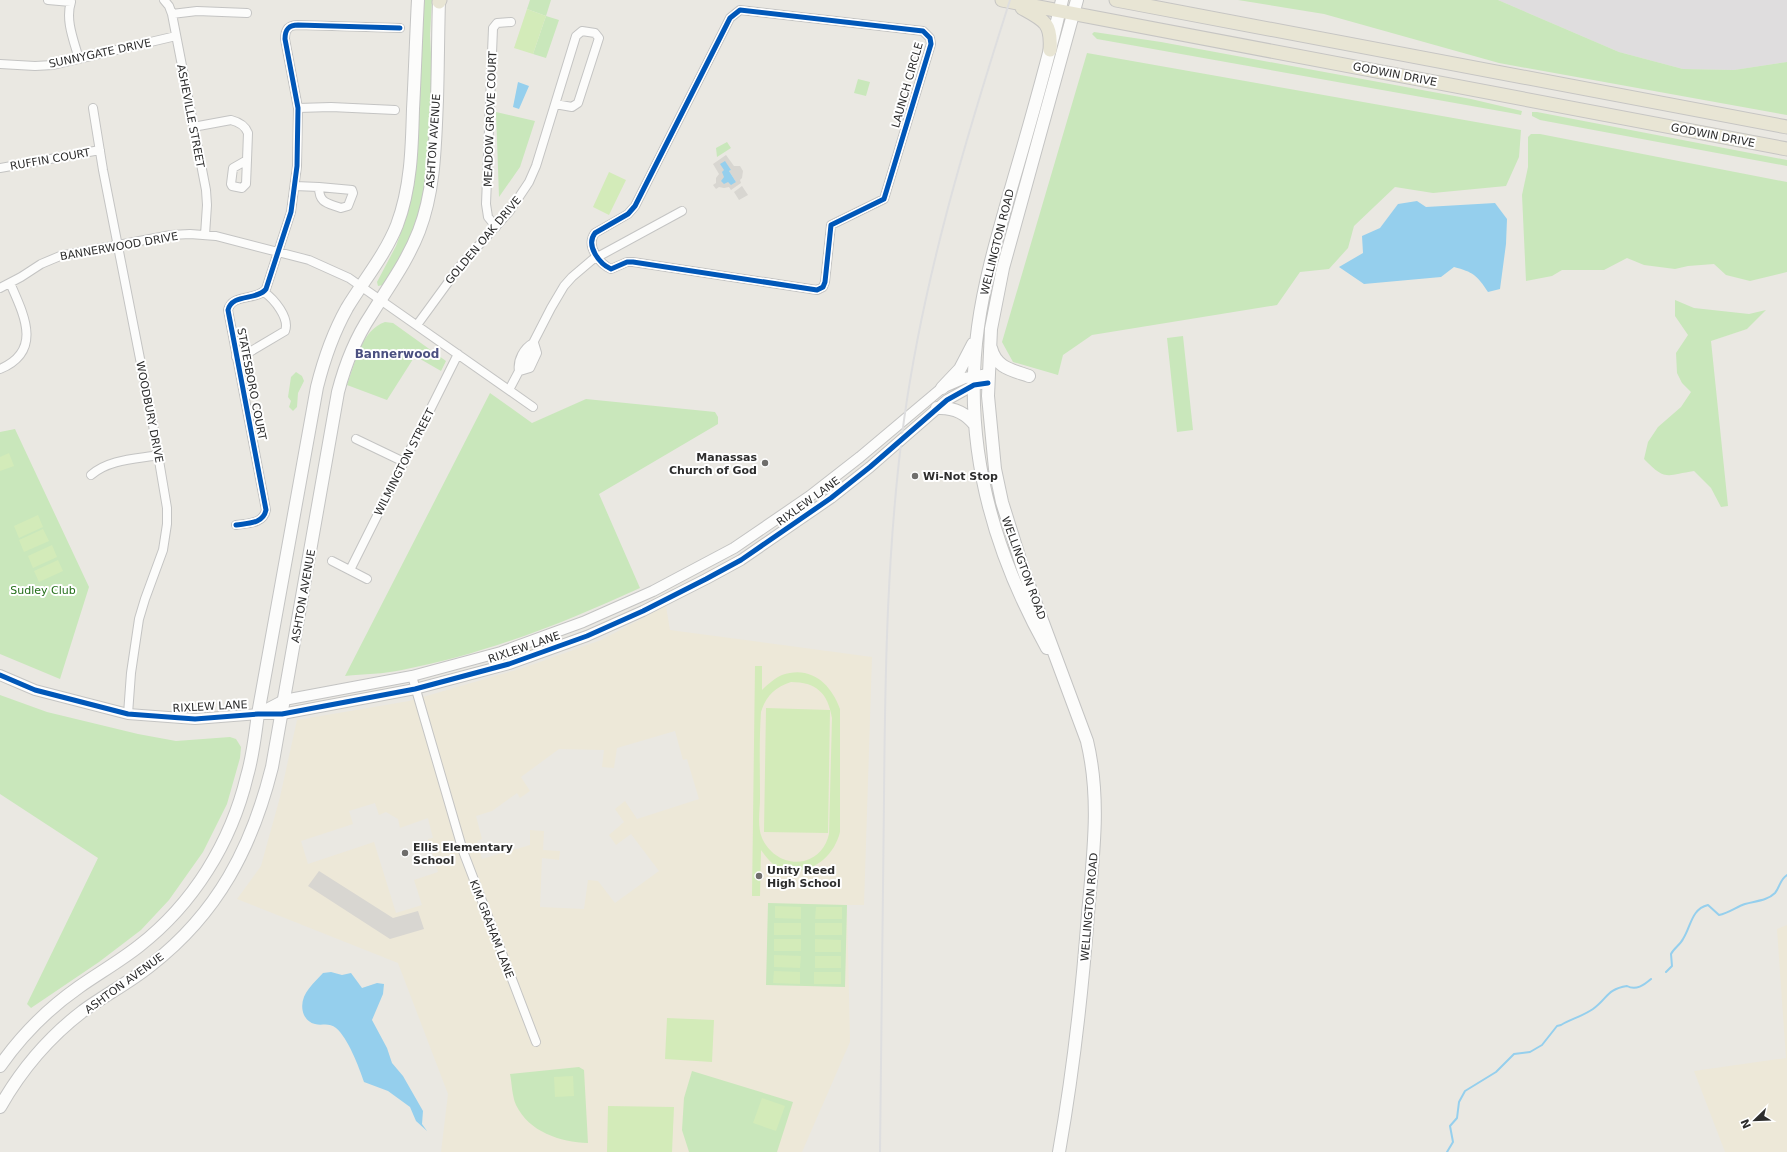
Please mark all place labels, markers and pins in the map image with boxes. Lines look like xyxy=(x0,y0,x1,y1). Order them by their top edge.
place label: Manassas Church of God xyxy=(669,451,757,477)
marker: Manassas Church of God xyxy=(760,458,770,468)
place label: Wi-Not Stop xyxy=(923,470,998,483)
marker: Wi-Not Stop xyxy=(910,471,920,481)
place label: Ellis Elementary School xyxy=(413,841,513,867)
marker: Ellis Elementary School xyxy=(400,848,410,858)
place label: Unity Reed High School xyxy=(767,864,841,890)
marker: Unity Reed High School xyxy=(754,871,764,881)

